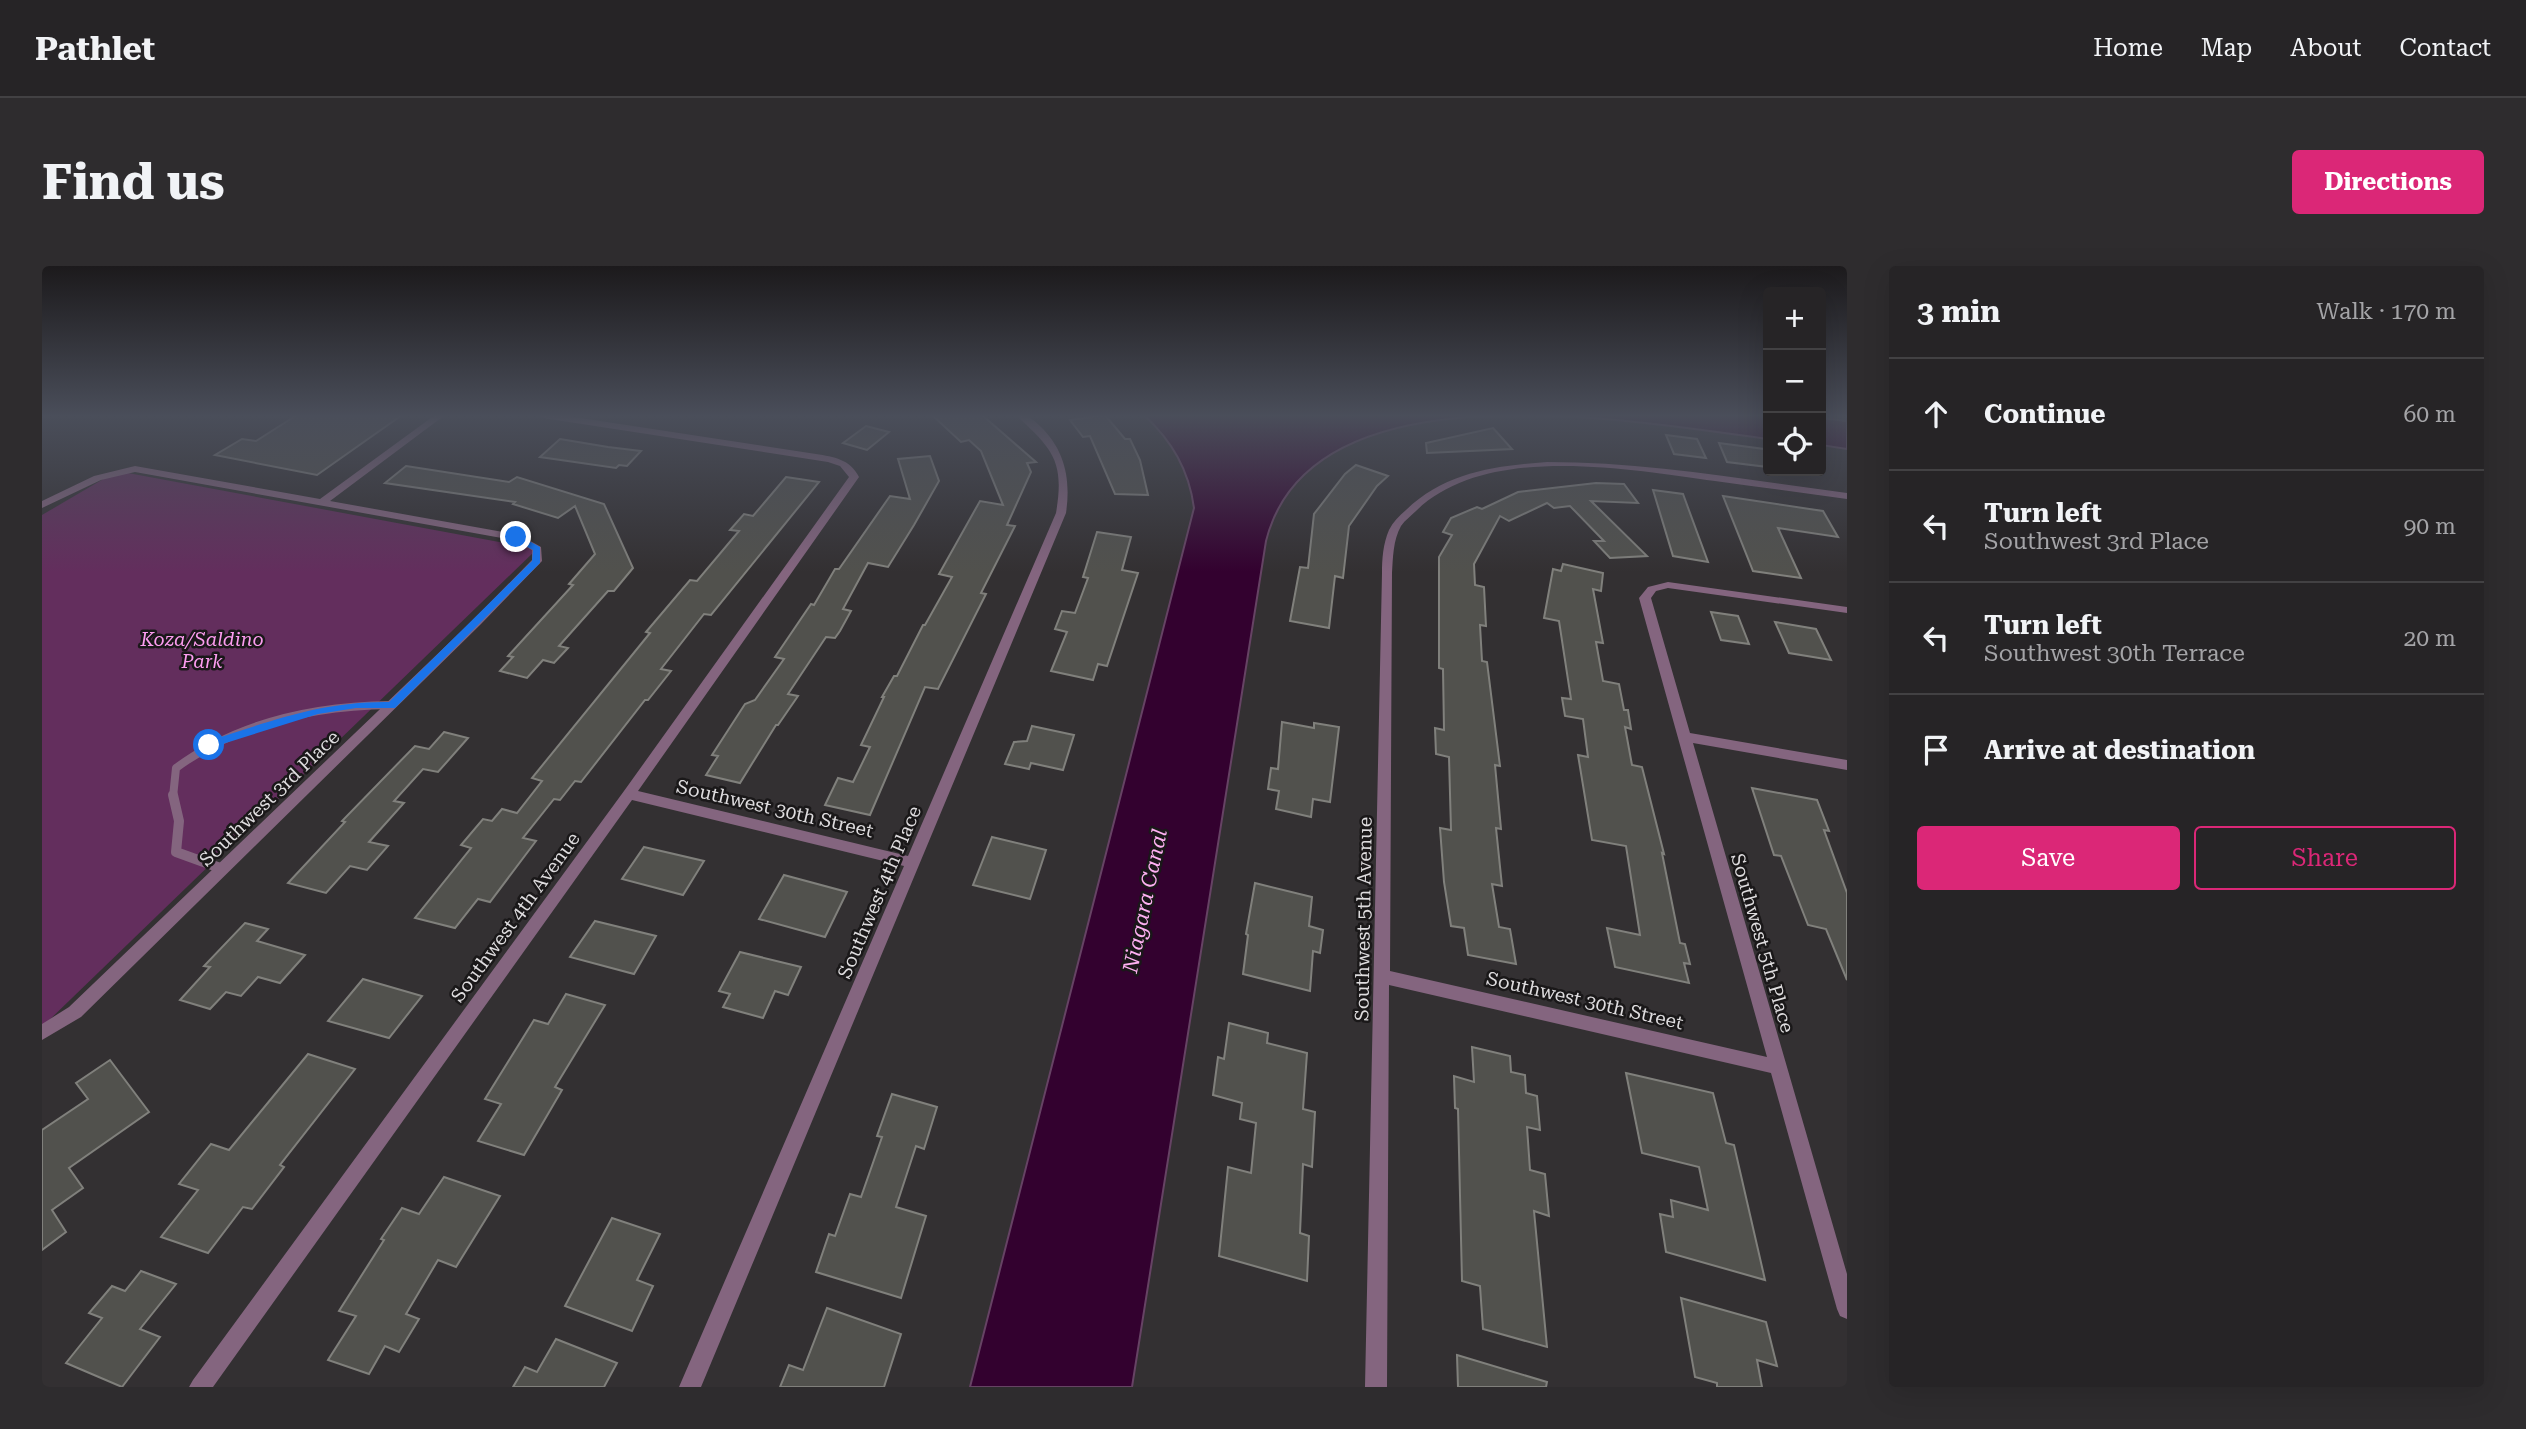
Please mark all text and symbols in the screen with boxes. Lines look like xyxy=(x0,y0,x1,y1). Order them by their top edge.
text: Pathlet xyxy=(35,29,155,68)
text: Home xyxy=(2093,34,2163,62)
text: Map xyxy=(2201,34,2252,62)
text: About xyxy=(2290,34,2361,62)
text: Contact xyxy=(2399,34,2491,62)
button: Directions xyxy=(2292,150,2484,214)
text: Find us xyxy=(42,154,225,211)
map controls xyxy=(1763,287,1826,476)
button: + xyxy=(1763,287,1826,350)
text: 3 min xyxy=(1917,294,2000,329)
text: Walk · 170 m xyxy=(2317,298,2456,325)
button: − xyxy=(1763,350,1826,413)
icon: ahead xyxy=(1917,395,1955,433)
text: Continue xyxy=(1984,399,2106,429)
text: 60 m xyxy=(2403,401,2456,428)
button: locate xyxy=(1763,413,1826,476)
text: Turn left xyxy=(1984,498,2102,528)
icon: left xyxy=(1917,507,1955,545)
text: 90 m xyxy=(2403,513,2456,540)
route end xyxy=(500,521,531,552)
text: Southwest 3rd Place xyxy=(1984,528,2209,555)
text: Turn left xyxy=(1984,610,2102,640)
icon: left xyxy=(1917,619,1955,657)
text: 20 m xyxy=(2403,625,2456,652)
park label: Koza/Saldino Park xyxy=(139,628,264,673)
text: Southwest 30th Terrace xyxy=(1984,640,2245,667)
street label: Southwest 3rd Place xyxy=(195,726,344,871)
route start xyxy=(193,729,224,760)
icon: arrive xyxy=(1917,731,1955,769)
text: Arrive at destination xyxy=(1984,735,2255,765)
street label: Southwest 30th Street xyxy=(674,775,876,842)
street label: Southwest 4th Place xyxy=(833,802,926,982)
street label: Southwest 5th Avenue xyxy=(1350,817,1377,1021)
button: Save xyxy=(1917,826,2180,890)
button: Share xyxy=(2194,826,2456,890)
water label: Niagara Canal xyxy=(1118,827,1172,976)
street label: Southwest 4th Avenue xyxy=(446,828,585,1007)
street label: Southwest 5th Place xyxy=(1726,851,1799,1035)
street label: Southwest 30th Street xyxy=(1484,967,1686,1034)

